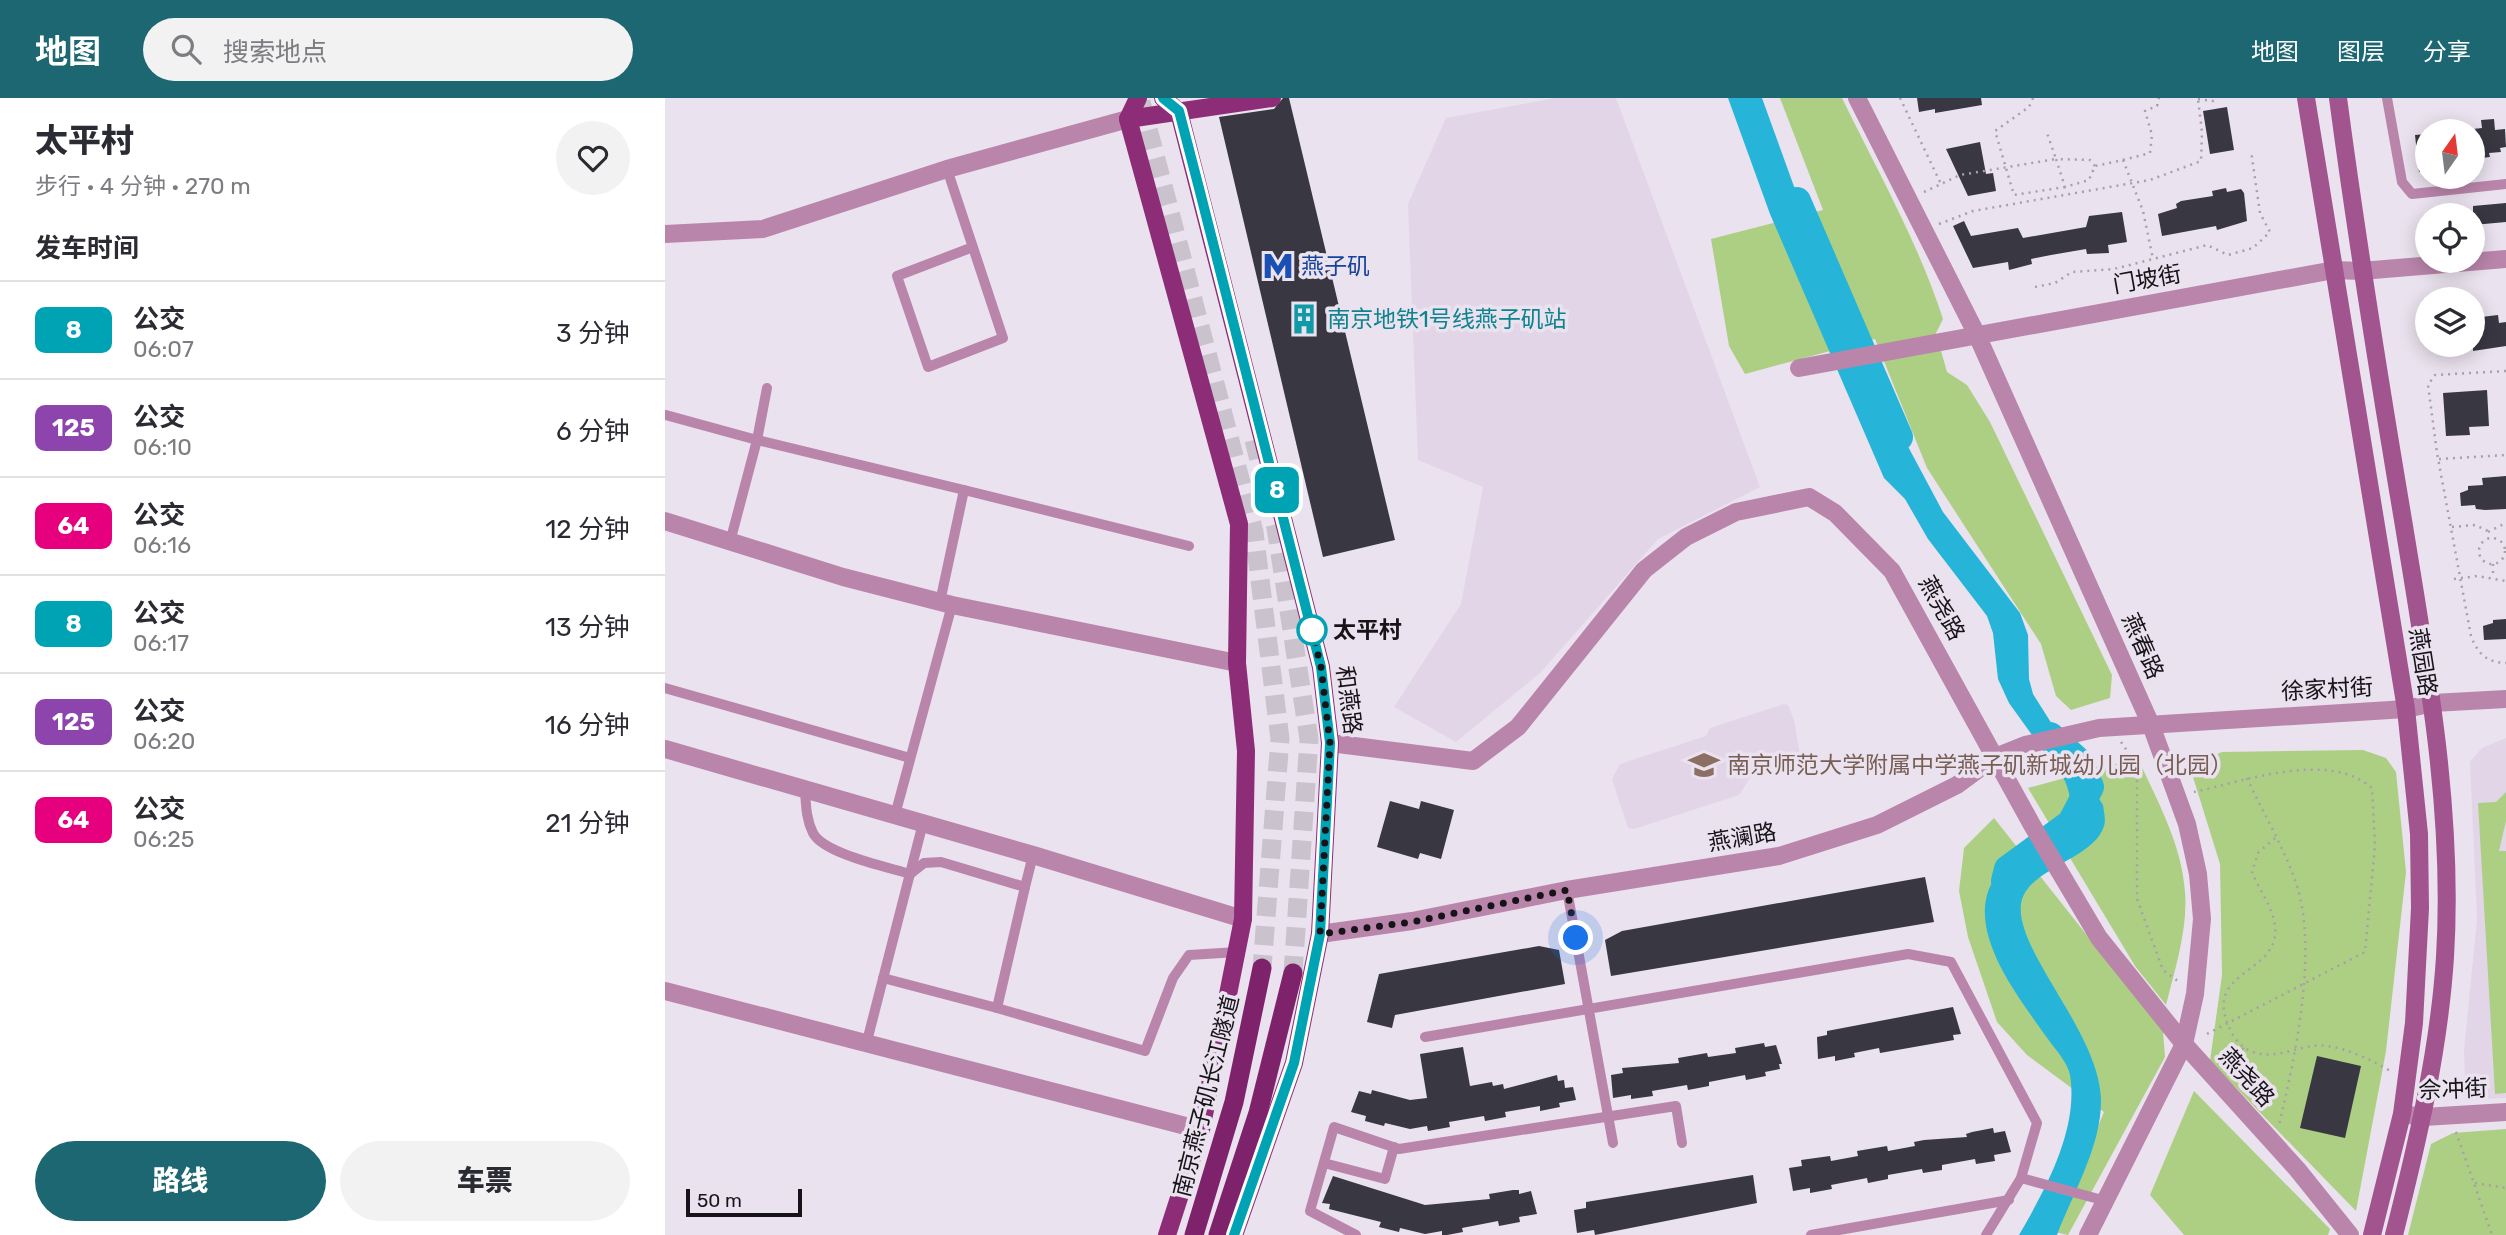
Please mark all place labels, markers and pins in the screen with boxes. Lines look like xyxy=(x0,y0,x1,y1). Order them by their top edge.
metro station icon: 燕子矶 xyxy=(1261,249,1295,283)
place label: 燕子矶 xyxy=(1301,252,1370,280)
building icon: 南京地铁1号线燕子矶站 xyxy=(1287,302,1321,336)
place label: 南京地铁1号线燕子矶站 xyxy=(1327,305,1567,333)
marker: 太平村 xyxy=(1297,615,1327,645)
place label: 太平村 xyxy=(1333,616,1402,644)
school or university icon: 南京师范大学附属中学燕子矶新城幼儿园（北园） xyxy=(1687,748,1721,782)
place label: 南京师范大学附属中学燕子矶新城幼儿园（北园） xyxy=(1727,751,2233,779)

